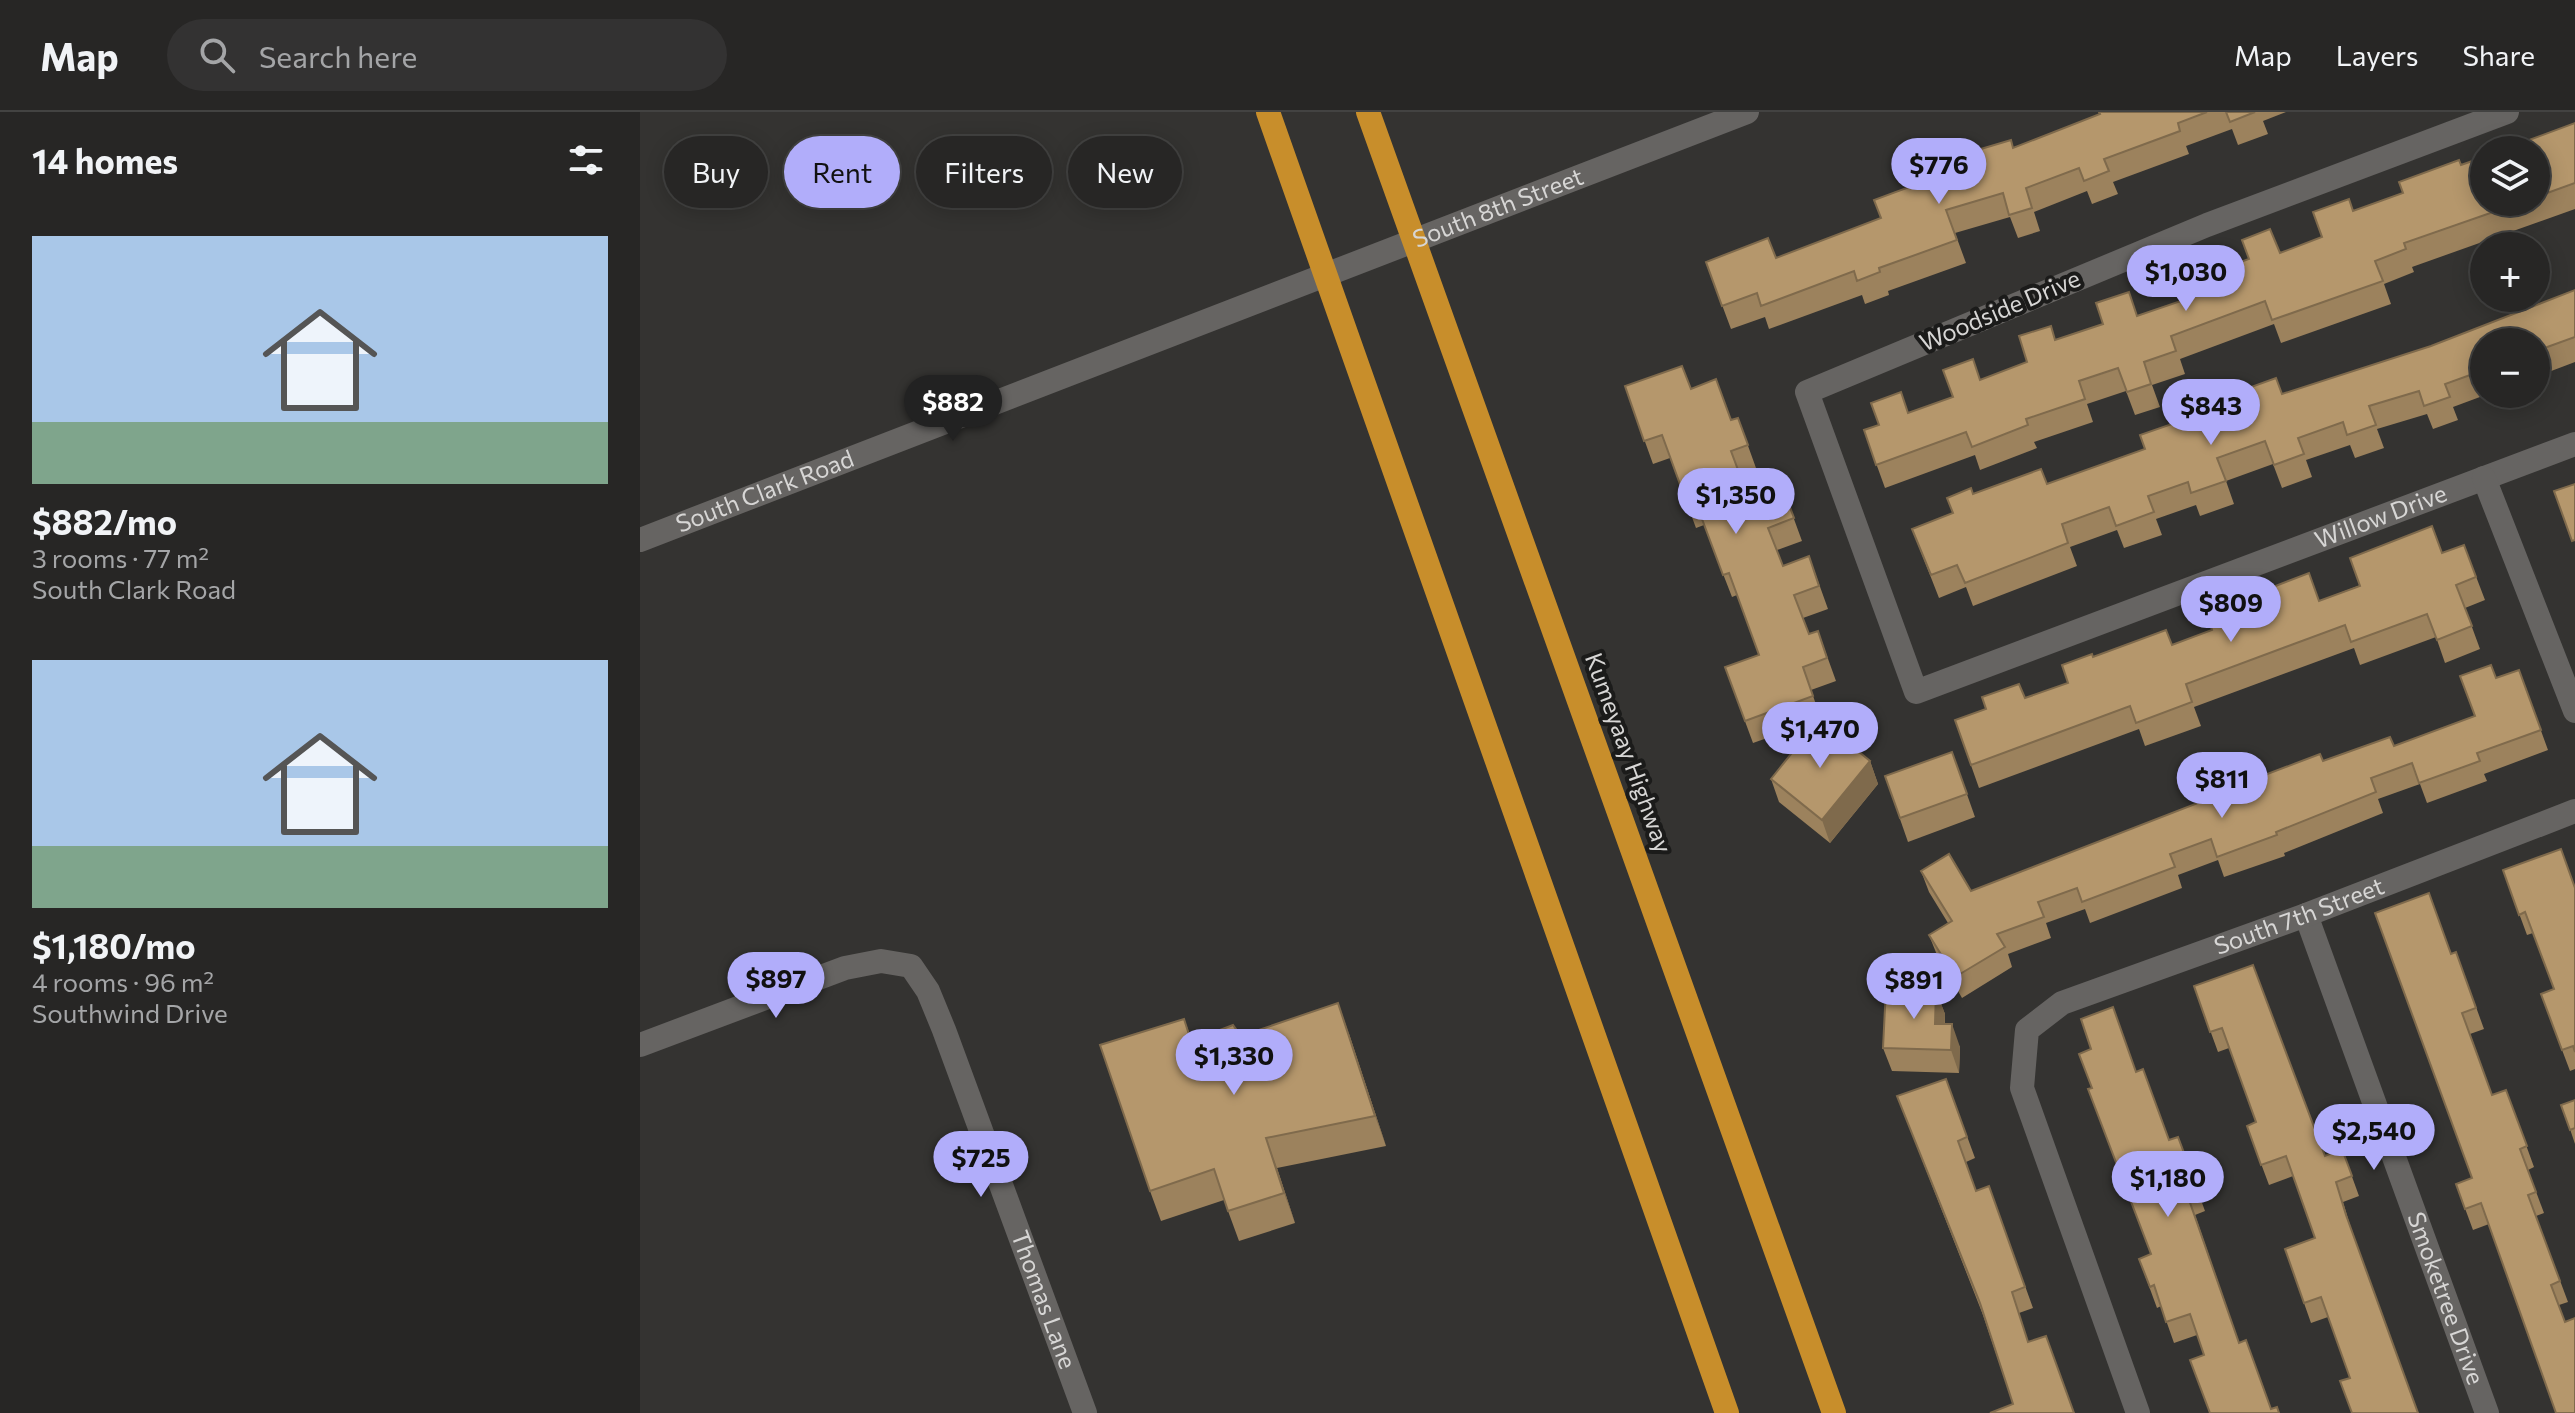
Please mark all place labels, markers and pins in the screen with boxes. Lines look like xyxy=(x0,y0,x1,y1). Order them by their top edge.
pin: $776 xyxy=(1892,138,1986,206)
pin: $1,030 xyxy=(2121,245,2251,313)
pin: $882 xyxy=(906,375,1000,443)
pin: $843 xyxy=(2164,379,2258,447)
pin: $1,350 xyxy=(1671,468,1801,536)
pin: $809 xyxy=(2184,576,2278,644)
pin: $1,470 xyxy=(1755,702,1885,770)
pin: $811 xyxy=(2175,752,2269,820)
pin: $897 xyxy=(729,952,823,1020)
pin: $891 xyxy=(1867,953,1961,1021)
pin: $1,330 xyxy=(1169,1029,1299,1097)
pin: $2,540 xyxy=(2309,1104,2439,1172)
pin: $725 xyxy=(934,1131,1028,1199)
pin: $1,180 xyxy=(2103,1151,2233,1219)

